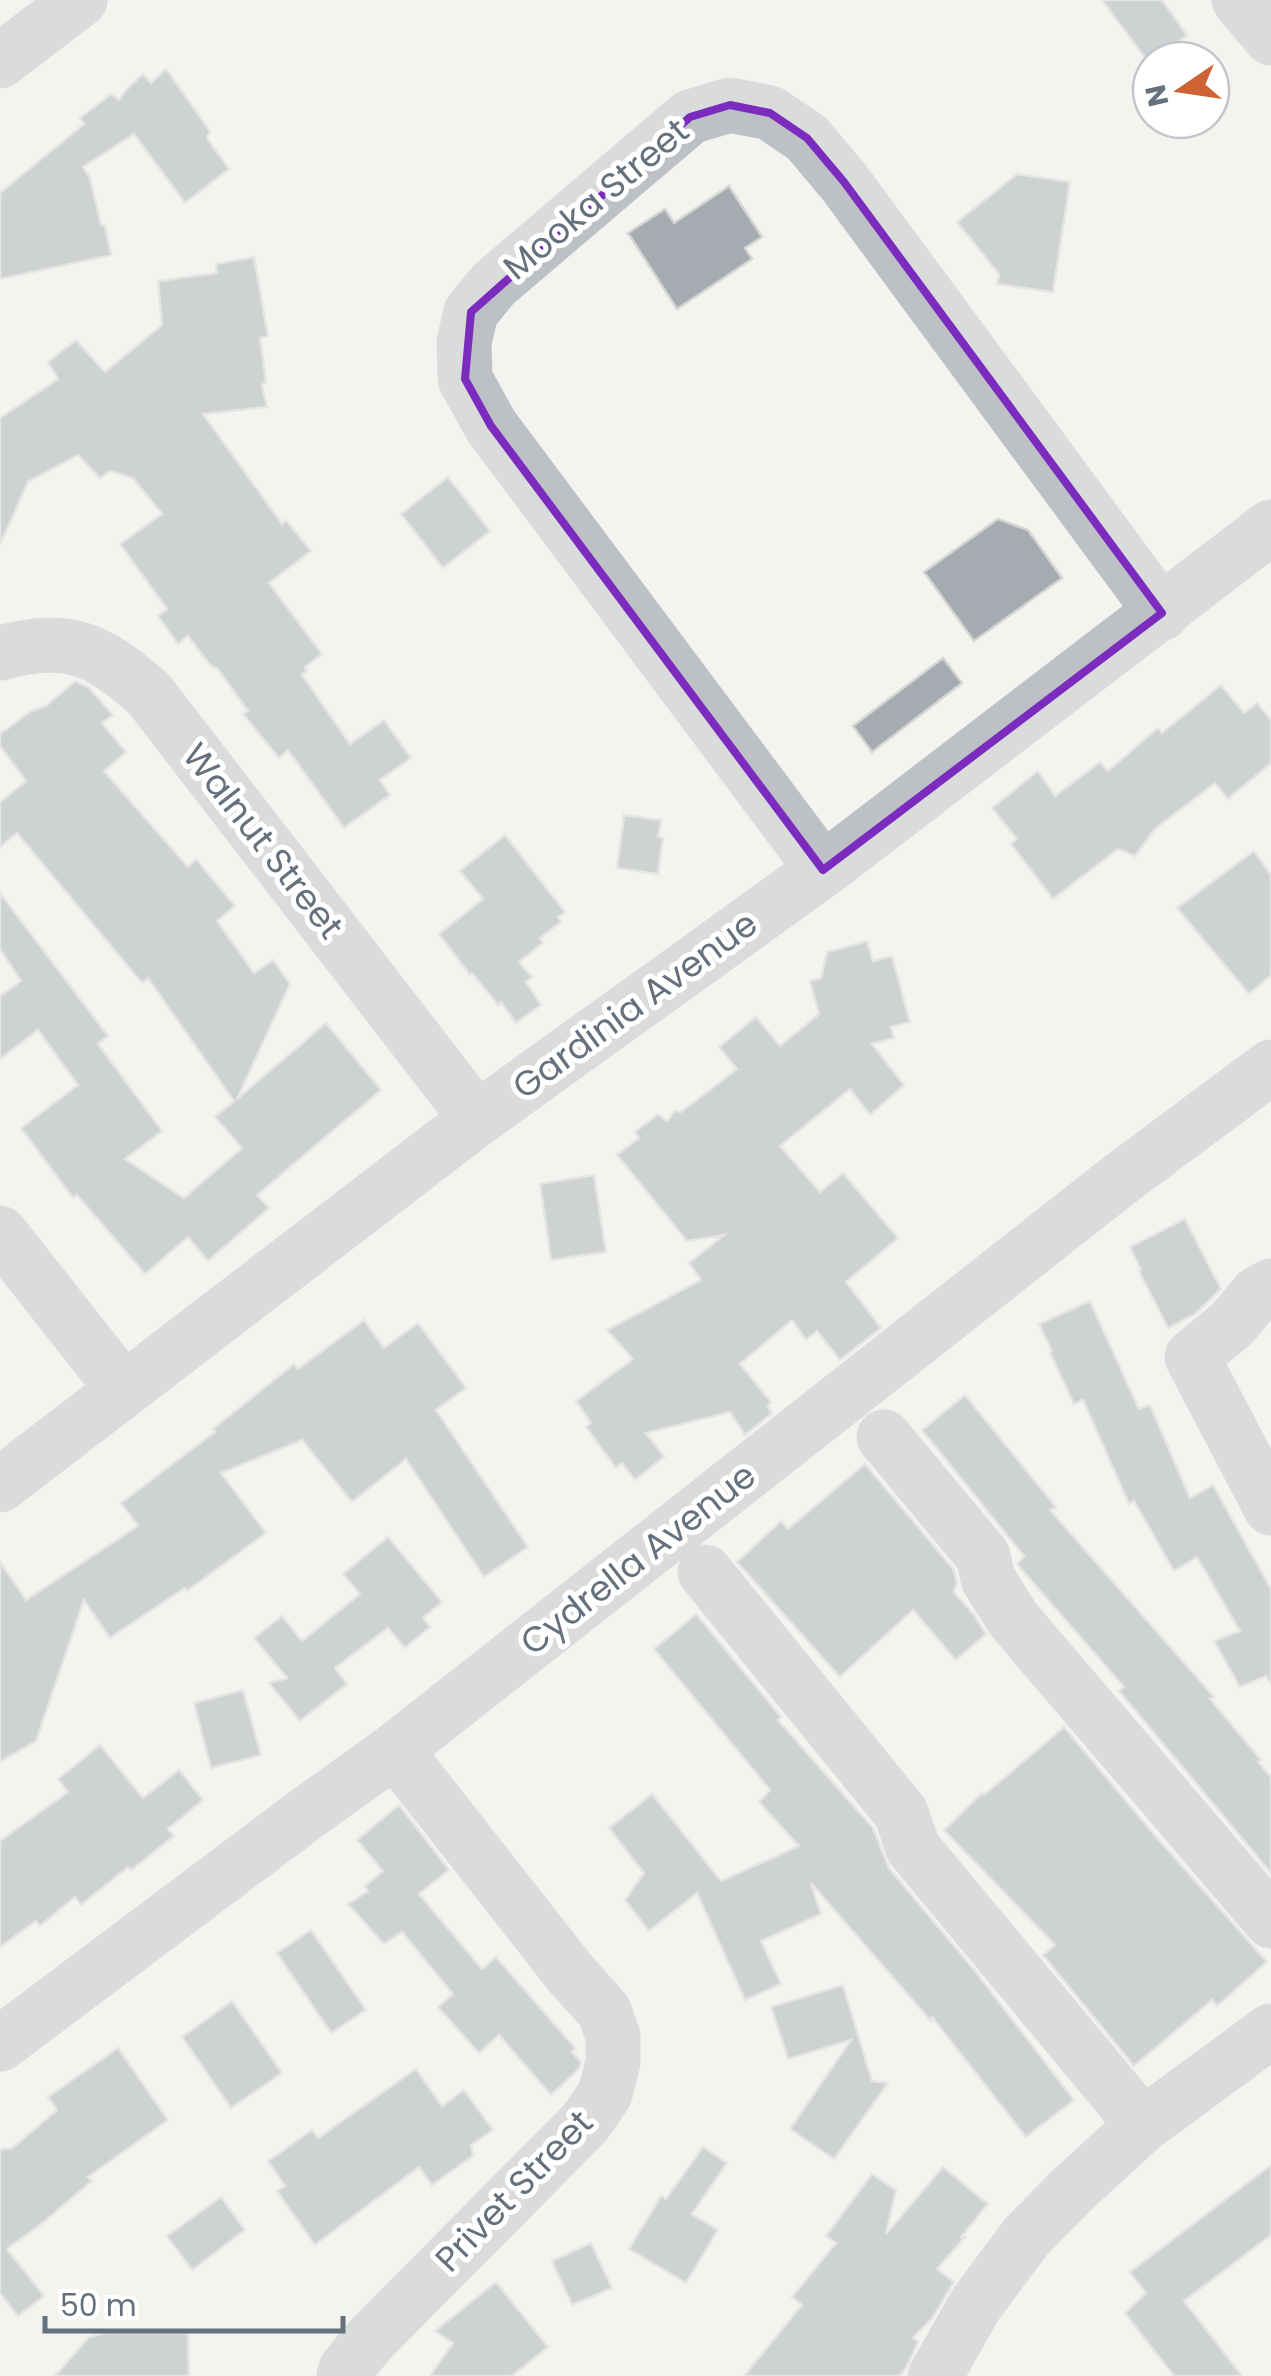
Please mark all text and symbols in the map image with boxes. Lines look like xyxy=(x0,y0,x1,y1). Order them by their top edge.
north arrow xyxy=(1131,40,1231,140)
text: N xyxy=(1136,81,1178,110)
street label: Mooka Street xyxy=(492,106,699,291)
street label: Walnut Street xyxy=(172,733,355,949)
street label: Gardinia Avenue xyxy=(502,899,767,1110)
street label: Cydrella Avenue xyxy=(510,1451,766,1666)
street label: Privet Street xyxy=(424,2099,603,2282)
scale bar xyxy=(45,2271,342,2333)
text: 50 m xyxy=(60,2284,137,2327)

